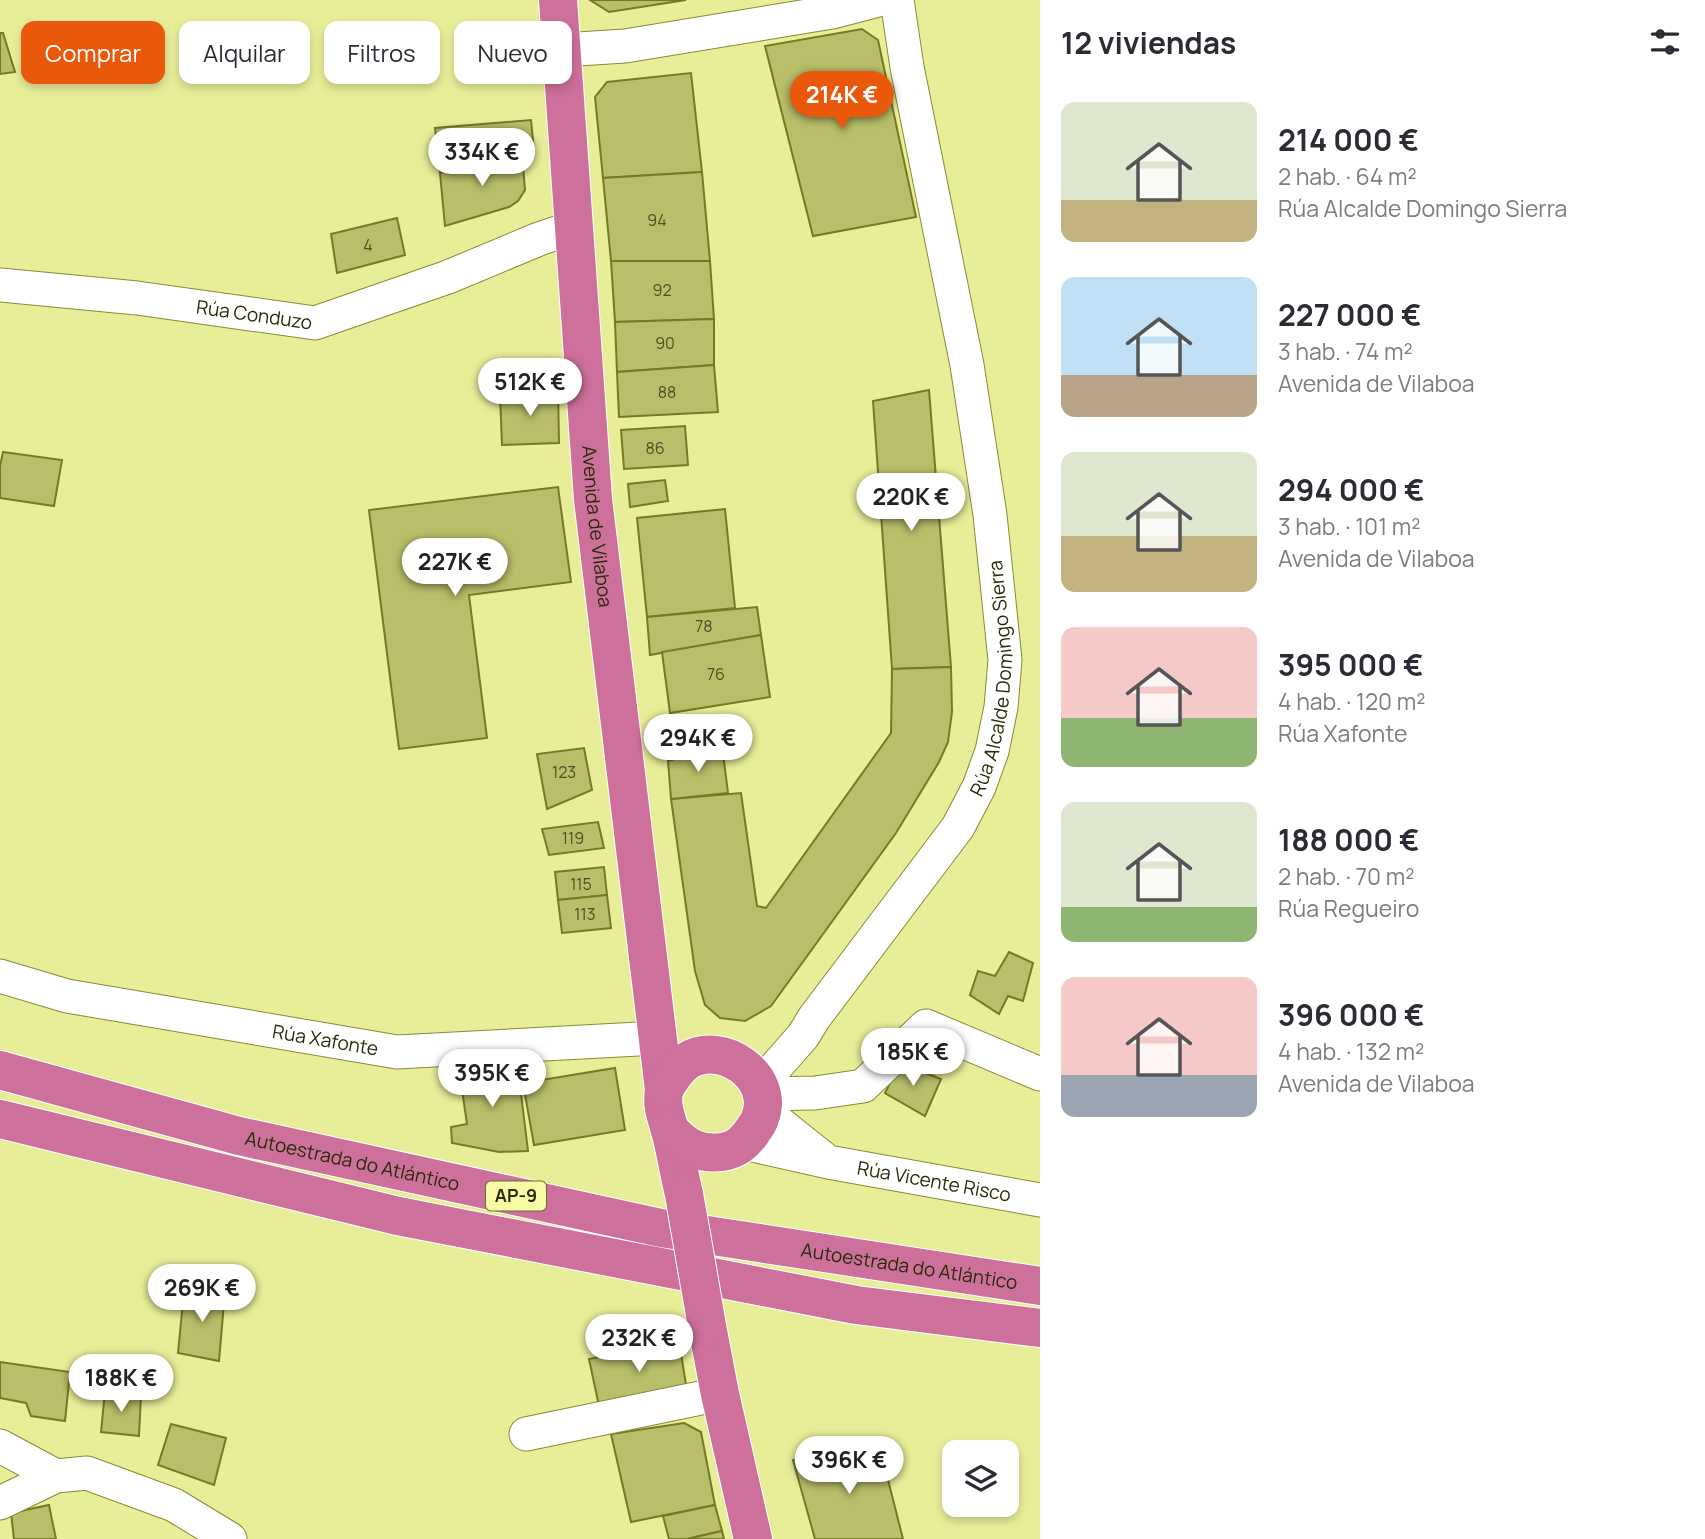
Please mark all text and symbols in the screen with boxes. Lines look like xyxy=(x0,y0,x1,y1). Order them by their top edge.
chip: Comprar xyxy=(21,21,165,84)
chip: Alquilar xyxy=(179,21,310,84)
chip: Filtros xyxy=(324,21,440,84)
chip: Nuevo xyxy=(454,21,572,84)
text: 12 viviendas xyxy=(1061,22,1236,63)
icon: filters xyxy=(1646,23,1684,61)
pin: 214K € xyxy=(785,72,899,131)
text: 214K € xyxy=(806,78,878,110)
text: 214 000 € xyxy=(1278,119,1419,160)
pin: 334K € xyxy=(425,128,539,188)
icon: home xyxy=(1117,130,1201,214)
text: 334K € xyxy=(444,135,520,167)
text: 2 hab. · 64 m² xyxy=(1278,160,1417,192)
text: Rúa Alcalde Domingo Sierra xyxy=(1278,192,1567,224)
house number: 94 xyxy=(647,209,667,231)
house number: 4 xyxy=(363,234,373,256)
house number: 92 xyxy=(652,279,672,301)
street label: Rúa Conduzo xyxy=(195,293,314,335)
text: 227 000 € xyxy=(1278,294,1421,335)
icon: home xyxy=(1117,305,1201,389)
house number: 90 xyxy=(655,332,675,354)
text: 3 hab. · 74 m² xyxy=(1278,335,1413,367)
pin: 512K € xyxy=(473,358,587,418)
text: 512K € xyxy=(494,365,566,397)
text: Avenida de Vilaboa xyxy=(1278,367,1475,399)
house number: 88 xyxy=(658,381,676,403)
house number: 86 xyxy=(645,437,665,459)
street label: Avenida de Vilaboa xyxy=(576,445,619,609)
text: 294 000 € xyxy=(1278,469,1424,510)
pin: 220K € xyxy=(854,474,968,533)
text: 220K € xyxy=(872,480,950,512)
icon: home xyxy=(1117,480,1201,564)
text: 3 hab. · 101 m² xyxy=(1278,510,1420,542)
pin: 227K € xyxy=(398,538,512,598)
text: Avenida de Vilaboa xyxy=(1278,542,1475,574)
text: 227K € xyxy=(418,545,492,577)
street label: Rúa Alcalde Domingo Sierra xyxy=(963,559,1019,801)
house number: 78 xyxy=(695,615,713,637)
text: 395 000 € xyxy=(1278,644,1423,685)
icon: home xyxy=(1117,655,1201,739)
house number: 76 xyxy=(707,663,725,685)
text: 4 hab. · 120 m² xyxy=(1278,685,1425,717)
pin: 294K € xyxy=(641,714,755,774)
text: Rúa Xafonte xyxy=(1278,717,1407,749)
text: 294K € xyxy=(660,721,736,753)
house number: 123 xyxy=(552,761,576,783)
text: 188 000 € xyxy=(1278,819,1420,860)
house number: 119 xyxy=(562,827,584,849)
icon: home xyxy=(1117,830,1201,914)
text: 2 hab. · 70 m² xyxy=(1278,860,1414,892)
house number: 115 xyxy=(570,873,592,895)
text: Rúa Regueiro xyxy=(1278,892,1419,924)
house number: 113 xyxy=(574,903,596,925)
text: 396 000 € xyxy=(1278,994,1424,1035)
icon: home xyxy=(1117,1005,1201,1089)
street label: Rúa Xafonte xyxy=(270,1018,380,1062)
pin: 185K € xyxy=(856,1028,970,1088)
text: 185K € xyxy=(877,1035,949,1067)
text: 4 hab. · 132 m² xyxy=(1278,1035,1424,1067)
pin: 395K € xyxy=(435,1050,549,1109)
text: 395K € xyxy=(454,1056,530,1088)
text: Avenida de Vilaboa xyxy=(1278,1067,1475,1099)
street label: Autoestrada do Atlántico xyxy=(243,1125,462,1197)
street label: Rúa Vicente Risco xyxy=(855,1155,1013,1208)
road number: AP-9 xyxy=(486,1182,546,1210)
street label: Autoestrada do Atlántico xyxy=(799,1237,1019,1295)
pin: 269K € xyxy=(145,1264,259,1324)
text: 269K € xyxy=(164,1271,240,1303)
pin: 232K € xyxy=(582,1314,696,1374)
text: 232K € xyxy=(601,1321,677,1353)
pin: 188K € xyxy=(64,1354,178,1414)
text: 188K € xyxy=(85,1361,157,1393)
pin: 396K € xyxy=(792,1436,906,1496)
map controls xyxy=(942,1440,1019,1517)
button: layers xyxy=(942,1440,1019,1517)
text: 396K € xyxy=(811,1443,887,1475)

